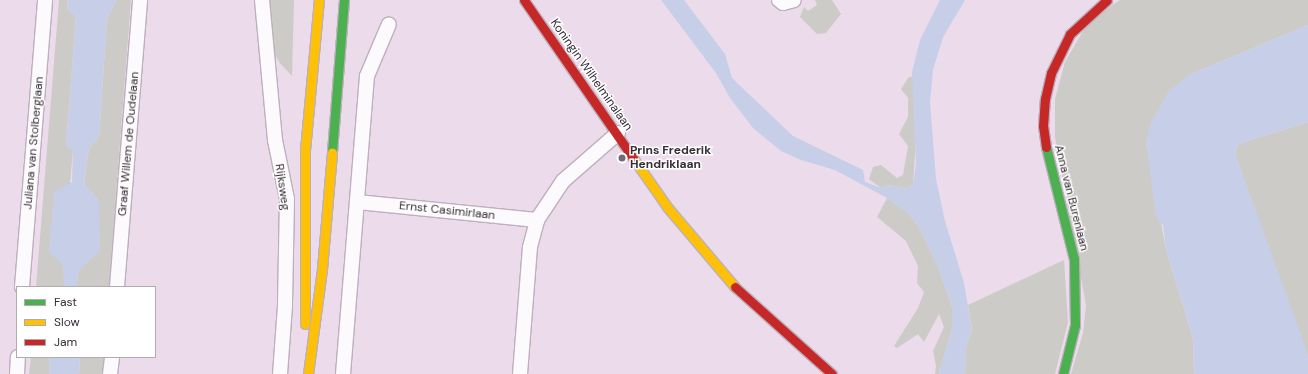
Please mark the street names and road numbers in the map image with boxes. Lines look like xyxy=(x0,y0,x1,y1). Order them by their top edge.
street label: Koningin Wilhelminalaan xyxy=(547,16,635,134)
street label: Graaf Willem de Oudelaan xyxy=(116,71,142,217)
street label: Juliana van Stolberglaan xyxy=(21,76,47,210)
street label: Anna van Burenlaan xyxy=(1051,144,1091,252)
street label: Rijksweg xyxy=(272,163,292,211)
street label: Ernst Casimirlaan xyxy=(398,199,496,223)

